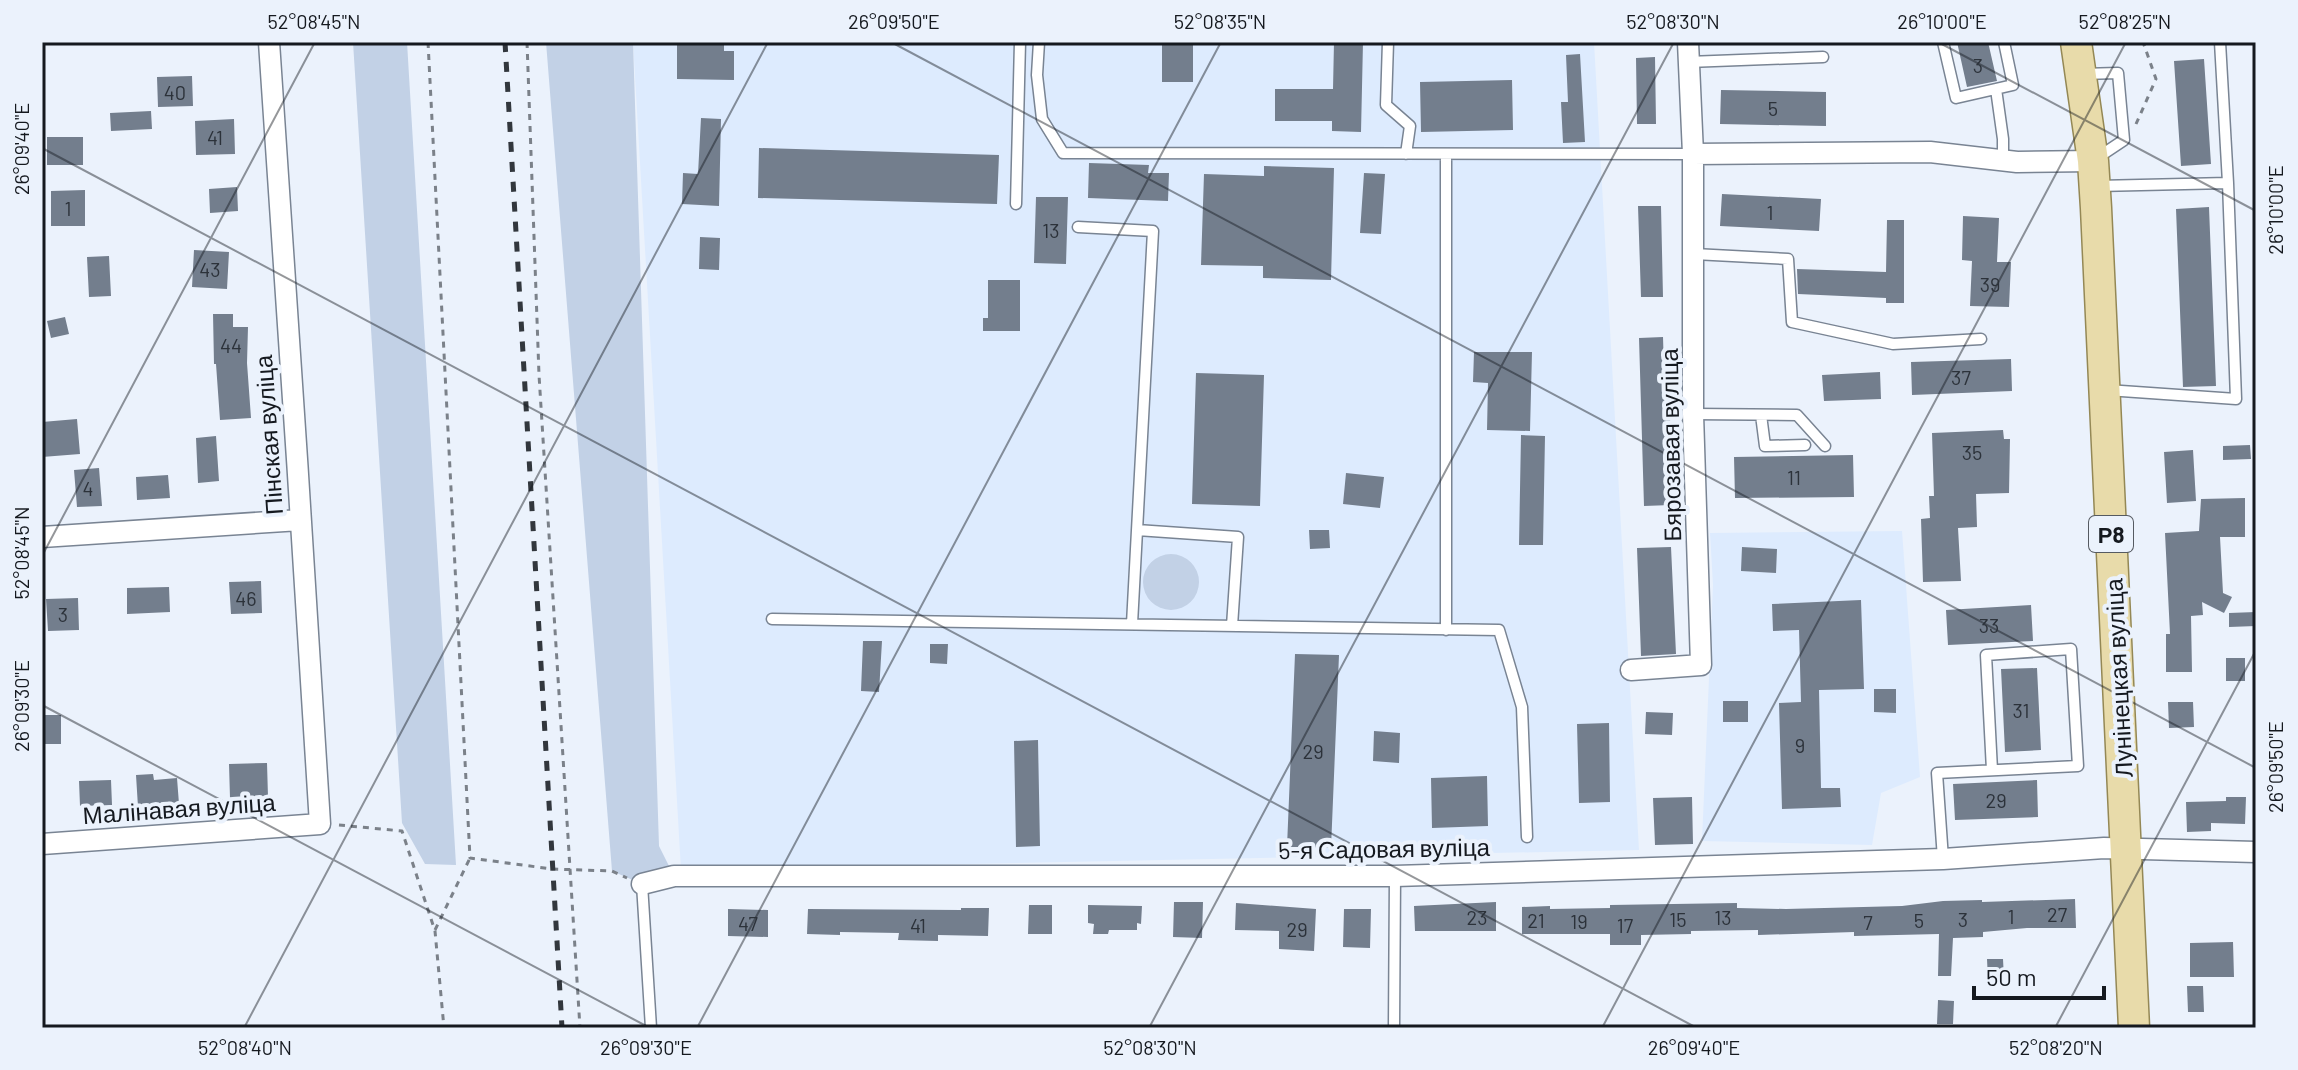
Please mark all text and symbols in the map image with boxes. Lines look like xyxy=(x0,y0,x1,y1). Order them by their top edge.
text: 52°08'45"N xyxy=(268,9,360,33)
text: 26°09'50"E xyxy=(848,9,940,33)
text: 52°08'35"N xyxy=(1174,9,1266,33)
text: 52°08'30"N xyxy=(1626,9,1720,33)
text: 26°10'00"E xyxy=(1897,9,1987,33)
text: 52°08'25"N xyxy=(2079,9,2171,33)
house number: 3 xyxy=(1973,53,1983,77)
house number: 40 xyxy=(164,80,186,104)
house number: 5 xyxy=(1768,96,1778,120)
text: 26°09'40"E xyxy=(9,103,33,195)
house number: 41 xyxy=(207,125,223,149)
text: 26°10'00"E xyxy=(2263,165,2287,255)
house number: 1 xyxy=(65,196,72,220)
house number: 1 xyxy=(1767,200,1774,224)
house number: 13 xyxy=(1042,218,1060,242)
house number: 43 xyxy=(199,257,221,281)
house number: 39 xyxy=(1980,272,2000,296)
house number: 44 xyxy=(220,333,242,357)
street label: Бярозавая вуліца xyxy=(1654,347,1686,542)
street label: Пінская вуліца xyxy=(248,353,288,516)
house number: 37 xyxy=(1951,365,1971,389)
house number: 35 xyxy=(1962,440,1982,464)
house number: 11 xyxy=(1787,465,1801,489)
house number: 4 xyxy=(82,476,94,500)
text: 52°08'45"N xyxy=(9,507,33,599)
road number: Р8 xyxy=(2089,516,2133,552)
street label: Лунінецкая вуліца xyxy=(2098,577,2138,778)
house number: 46 xyxy=(235,586,257,610)
house number: 3 xyxy=(58,602,68,626)
house number: 33 xyxy=(1979,613,1999,637)
text: 26°09'30"E xyxy=(9,660,33,752)
house number: 31 xyxy=(2012,698,2030,722)
text: 26°09'50"E xyxy=(2263,721,2287,813)
house number: 9 xyxy=(1795,733,1805,757)
house number: 29 xyxy=(1302,739,1324,763)
street label: Малінавая вуліца xyxy=(82,787,277,829)
house number: 29 xyxy=(1985,788,2007,812)
street label: 5-я Садовая вуліца xyxy=(1278,832,1491,864)
house number: 27 xyxy=(2047,902,2068,926)
house number: 1 xyxy=(2008,904,2015,928)
house number: 23 xyxy=(1467,905,1487,929)
house number: 13 xyxy=(1714,905,1732,929)
house number: 15 xyxy=(1669,907,1687,931)
house number: 3 xyxy=(1958,907,1968,931)
house number: 21 xyxy=(1527,908,1545,932)
house number: 5 xyxy=(1914,908,1924,932)
house number: 19 xyxy=(1570,909,1588,933)
house number: 7 xyxy=(1863,910,1873,934)
house number: 47 xyxy=(738,911,758,935)
house number: 41 xyxy=(910,913,926,937)
house number: 17 xyxy=(1617,913,1634,937)
house number: 29 xyxy=(1286,917,1308,941)
scale bar xyxy=(1974,950,2104,1000)
text: 50 m xyxy=(1986,962,2037,991)
text: 52°08'40"N xyxy=(198,1035,292,1059)
text: 26°09'30"E xyxy=(600,1035,692,1059)
text: 52°08'30"N xyxy=(1103,1035,1197,1059)
text: 26°09'40"E xyxy=(1648,1035,1740,1059)
text: 52°08'20"N xyxy=(2009,1035,2103,1059)

